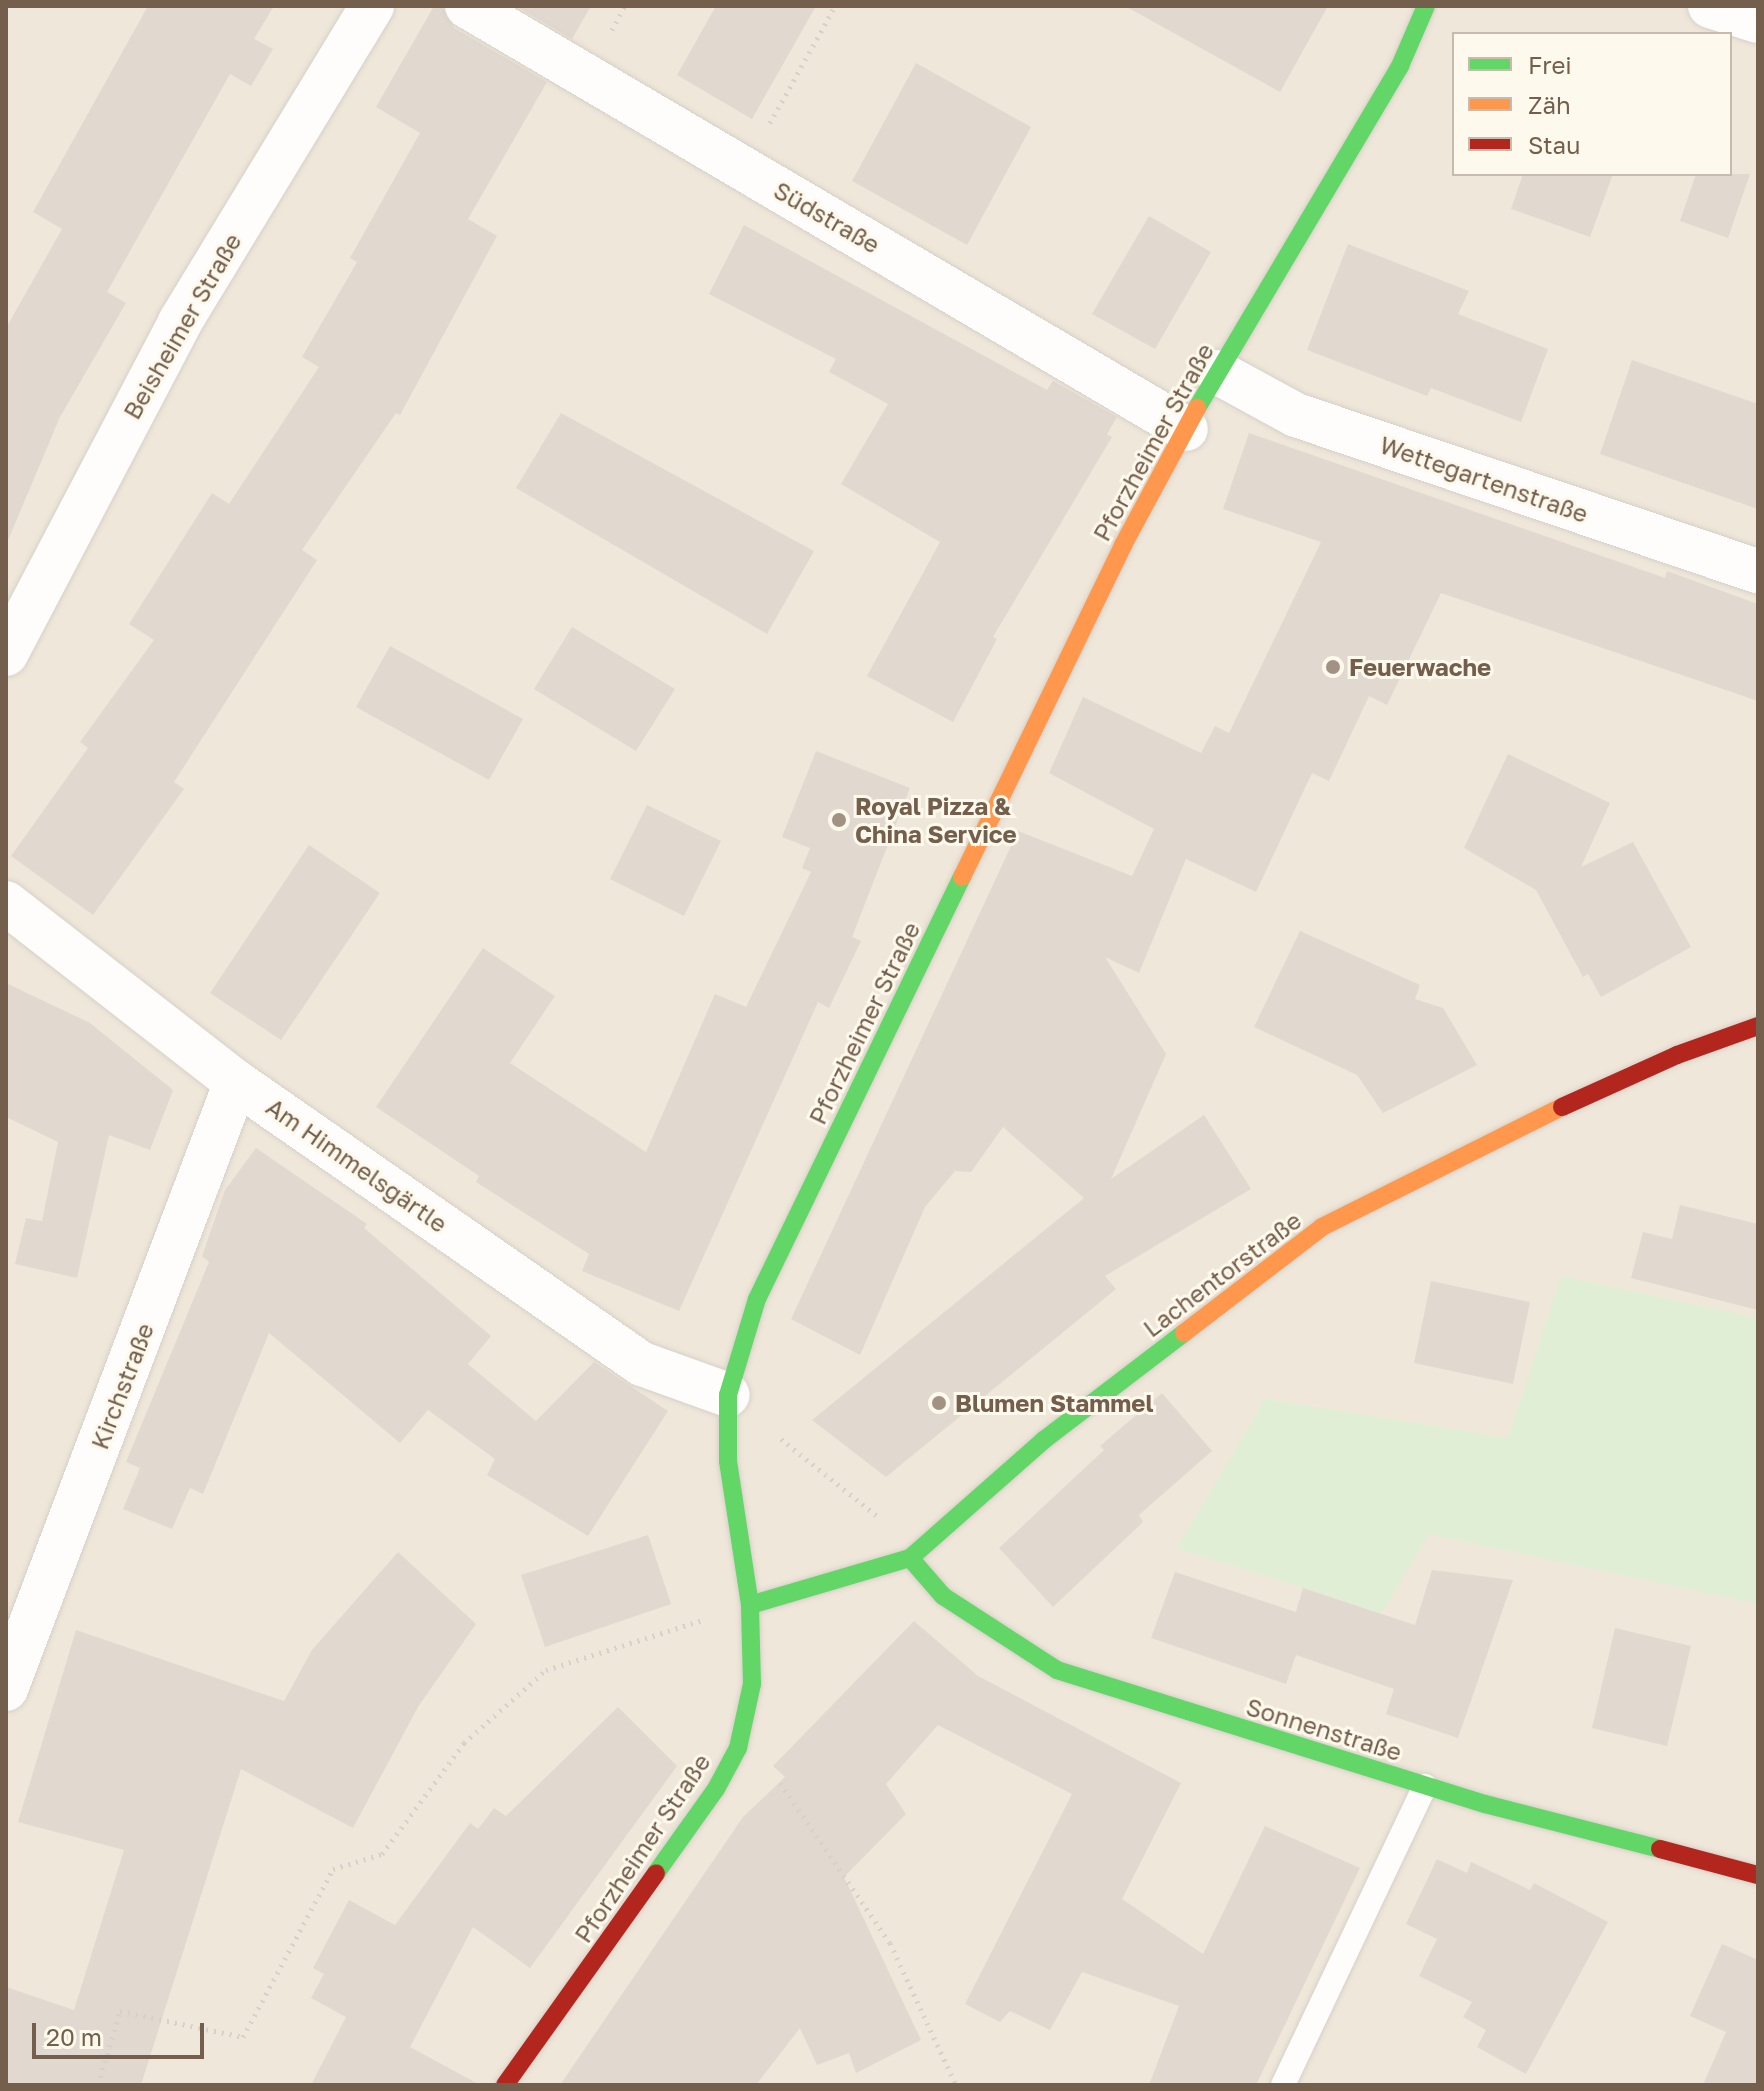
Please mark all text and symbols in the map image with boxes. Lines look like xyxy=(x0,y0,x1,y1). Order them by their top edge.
legend xyxy=(1452,32,1732,176)
text: Frei xyxy=(1528,50,1572,79)
text: Zäh xyxy=(1528,90,1571,119)
text: Stau xyxy=(1528,130,1581,159)
street label: Südstraße xyxy=(769,175,885,259)
street label: Beisheimer Straße xyxy=(117,228,247,424)
street label: Pforzheimer Straße xyxy=(1087,338,1219,546)
street label: Wettegartenstraße xyxy=(1376,430,1592,528)
place label: Feuerwache xyxy=(1349,653,1491,681)
marker: Feuerwache xyxy=(1324,658,1342,676)
place label: Royal Pizza & China Service xyxy=(855,792,1017,848)
marker: Royal Pizza & China Service xyxy=(830,811,848,829)
street label: Pforzheimer Straße xyxy=(803,917,925,1129)
street label: Am Himmelsgärtle xyxy=(261,1092,453,1238)
street label: Lachentorstraße xyxy=(1137,1205,1307,1343)
street label: Kirchstraße xyxy=(85,1319,159,1453)
place label: Blumen Stammel xyxy=(955,1389,1153,1417)
marker: Blumen Stammel xyxy=(930,1394,948,1412)
street label: Sonnenstraße xyxy=(1243,1692,1405,1766)
street label: Pforzheimer Straße xyxy=(568,1748,716,1948)
scale bar xyxy=(36,2007,208,2057)
text: 20 m xyxy=(46,2022,102,2051)

